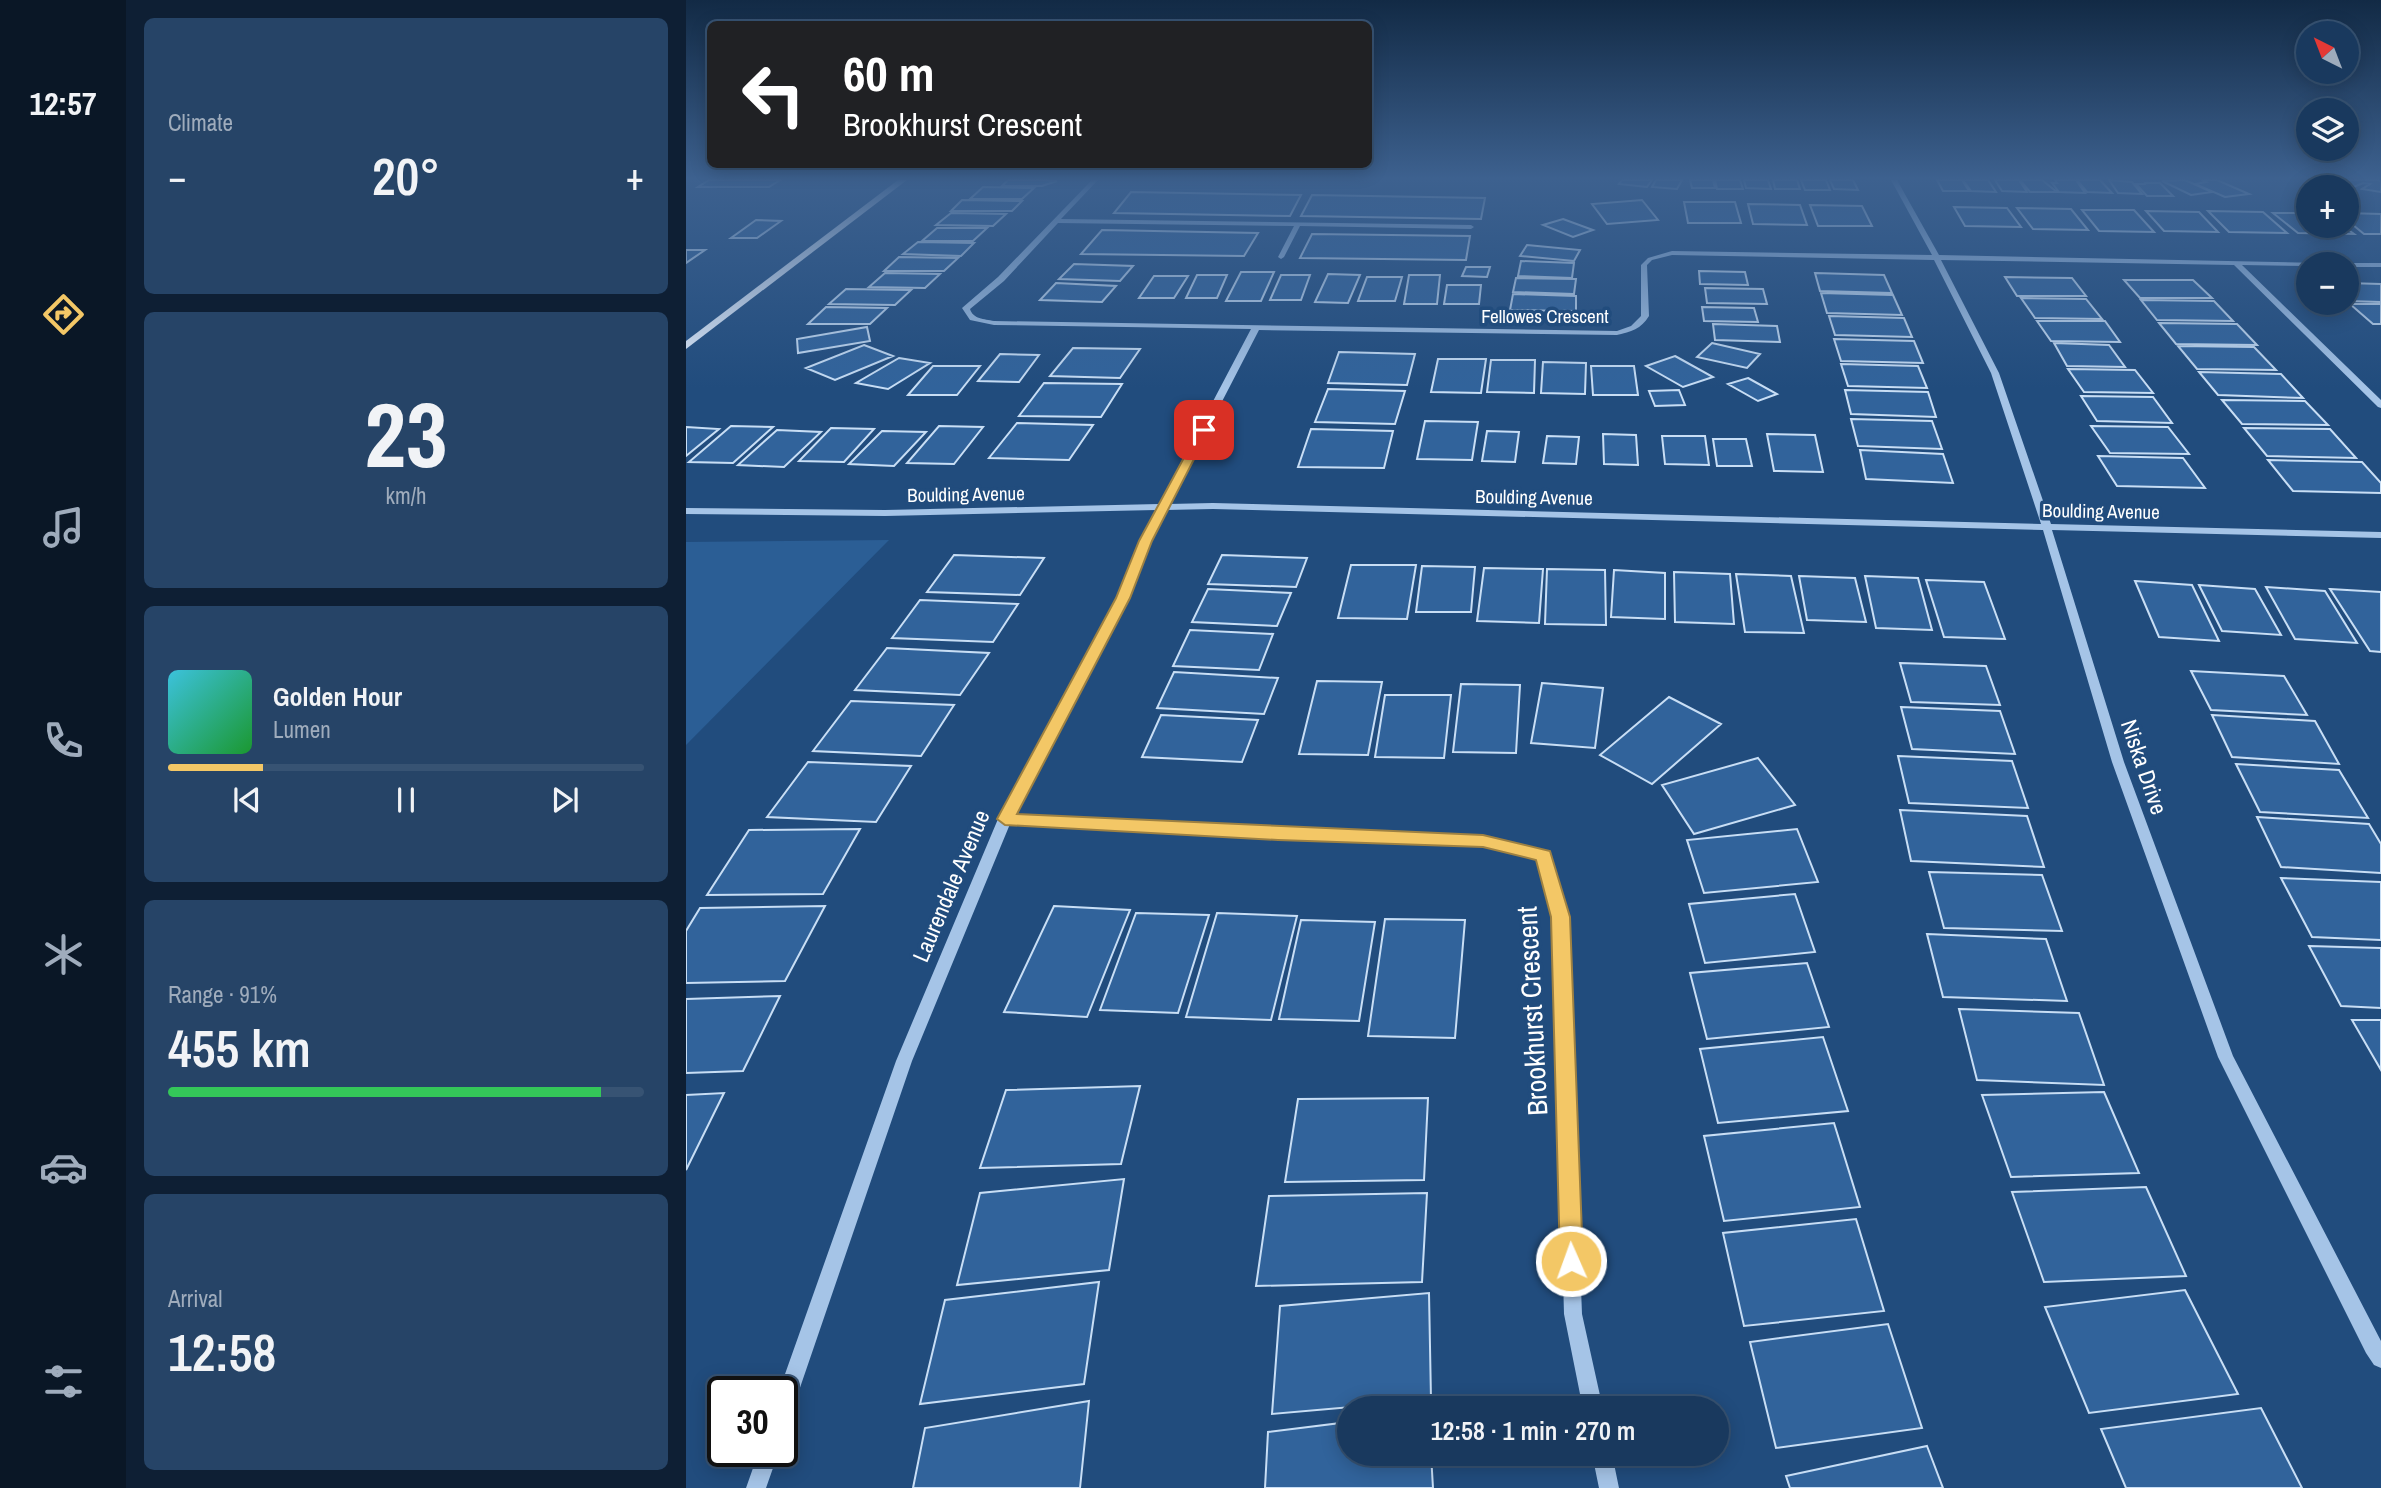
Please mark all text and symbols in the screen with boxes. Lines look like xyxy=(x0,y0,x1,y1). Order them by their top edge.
north arrow xyxy=(2296,21,2359,84)
map controls xyxy=(2296,21,2359,315)
text: 60 m xyxy=(843,40,935,106)
icon: left xyxy=(728,49,819,140)
text: 12:57 xyxy=(29,82,97,125)
button: layers xyxy=(2296,98,2359,161)
text: Brookhurst Crescent xyxy=(843,103,1082,146)
text: Climate xyxy=(168,107,233,138)
text: 20° xyxy=(372,141,440,211)
text: − xyxy=(168,151,186,202)
text: + xyxy=(626,151,644,202)
button: + xyxy=(2296,175,2359,238)
button: − xyxy=(2296,252,2359,315)
icon: directions xyxy=(39,290,88,339)
street label: Fellowes Crescent xyxy=(1481,303,1609,329)
text: 23 xyxy=(365,373,448,495)
pin xyxy=(1174,400,1234,460)
icon: arrive xyxy=(1185,411,1223,449)
text: km/h xyxy=(386,480,426,511)
street label: Boulding Avenue xyxy=(907,480,1025,508)
street label: Boulding Avenue xyxy=(1475,483,1593,511)
street label: Boulding Avenue xyxy=(2042,497,2160,525)
icon: music xyxy=(39,503,88,552)
text: Golden Hour xyxy=(273,679,402,714)
text: Lumen xyxy=(273,714,331,745)
street label: Niska Drive xyxy=(2114,715,2175,818)
icon: phone xyxy=(39,716,88,765)
icon: previous xyxy=(228,781,266,819)
icon: pause xyxy=(387,781,425,819)
icon: next xyxy=(546,781,584,819)
street label: Laurendale Avenue xyxy=(905,805,997,967)
street label: Brookhurst Crescent xyxy=(1508,906,1556,1116)
icon: climate xyxy=(39,930,88,979)
text: Range · 91% xyxy=(168,979,277,1010)
text: 455 km xyxy=(168,1013,311,1083)
icon: car xyxy=(39,1143,88,1192)
position arrow xyxy=(1534,1224,1608,1298)
text: Arrival xyxy=(168,1283,223,1314)
text: 12:58 xyxy=(168,1317,276,1387)
icon: filters xyxy=(39,1357,88,1406)
speed limit sign: 30 xyxy=(707,1376,798,1467)
text: 12:58 · 1 min · 270 m xyxy=(1431,1413,1635,1448)

